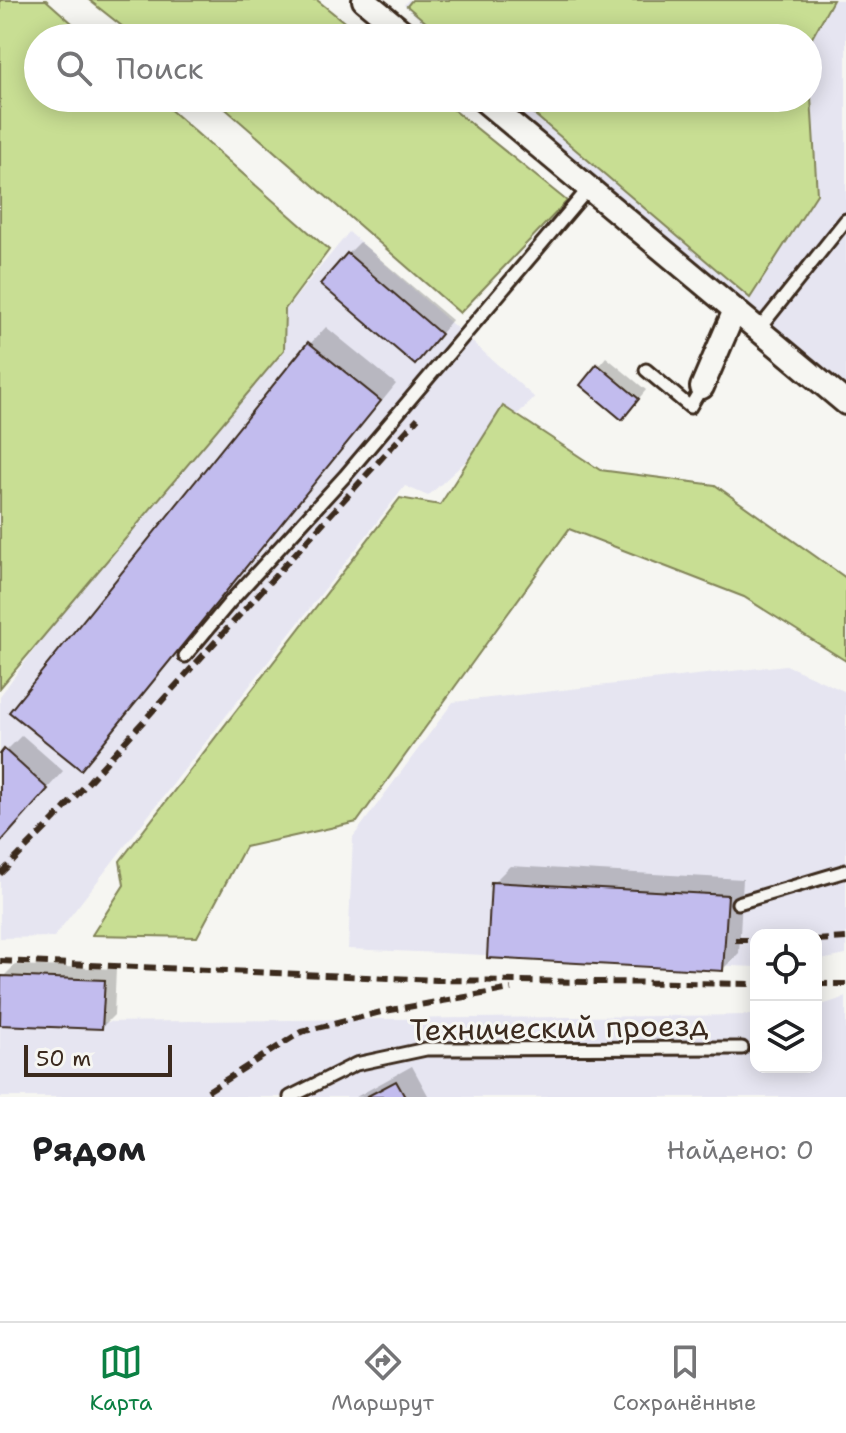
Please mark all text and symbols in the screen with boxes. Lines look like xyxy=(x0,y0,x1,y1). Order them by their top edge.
search box xyxy=(24,24,822,112)
icon: search xyxy=(52,46,96,90)
text: Поиск xyxy=(116,48,204,89)
map controls xyxy=(750,929,822,1073)
button: locate xyxy=(750,929,822,1001)
button: layers xyxy=(750,1001,822,1073)
street label: Технический проезд xyxy=(409,1004,709,1051)
scale bar xyxy=(24,1041,172,1077)
text: 50 m xyxy=(36,1044,91,1073)
text: Рядом xyxy=(32,1126,146,1172)
text: Найдено: 0 xyxy=(667,1132,814,1167)
tab: Карта xyxy=(89,1340,152,1417)
tab: Маршрут xyxy=(331,1340,434,1417)
tab: Сохранённые xyxy=(613,1340,757,1417)

